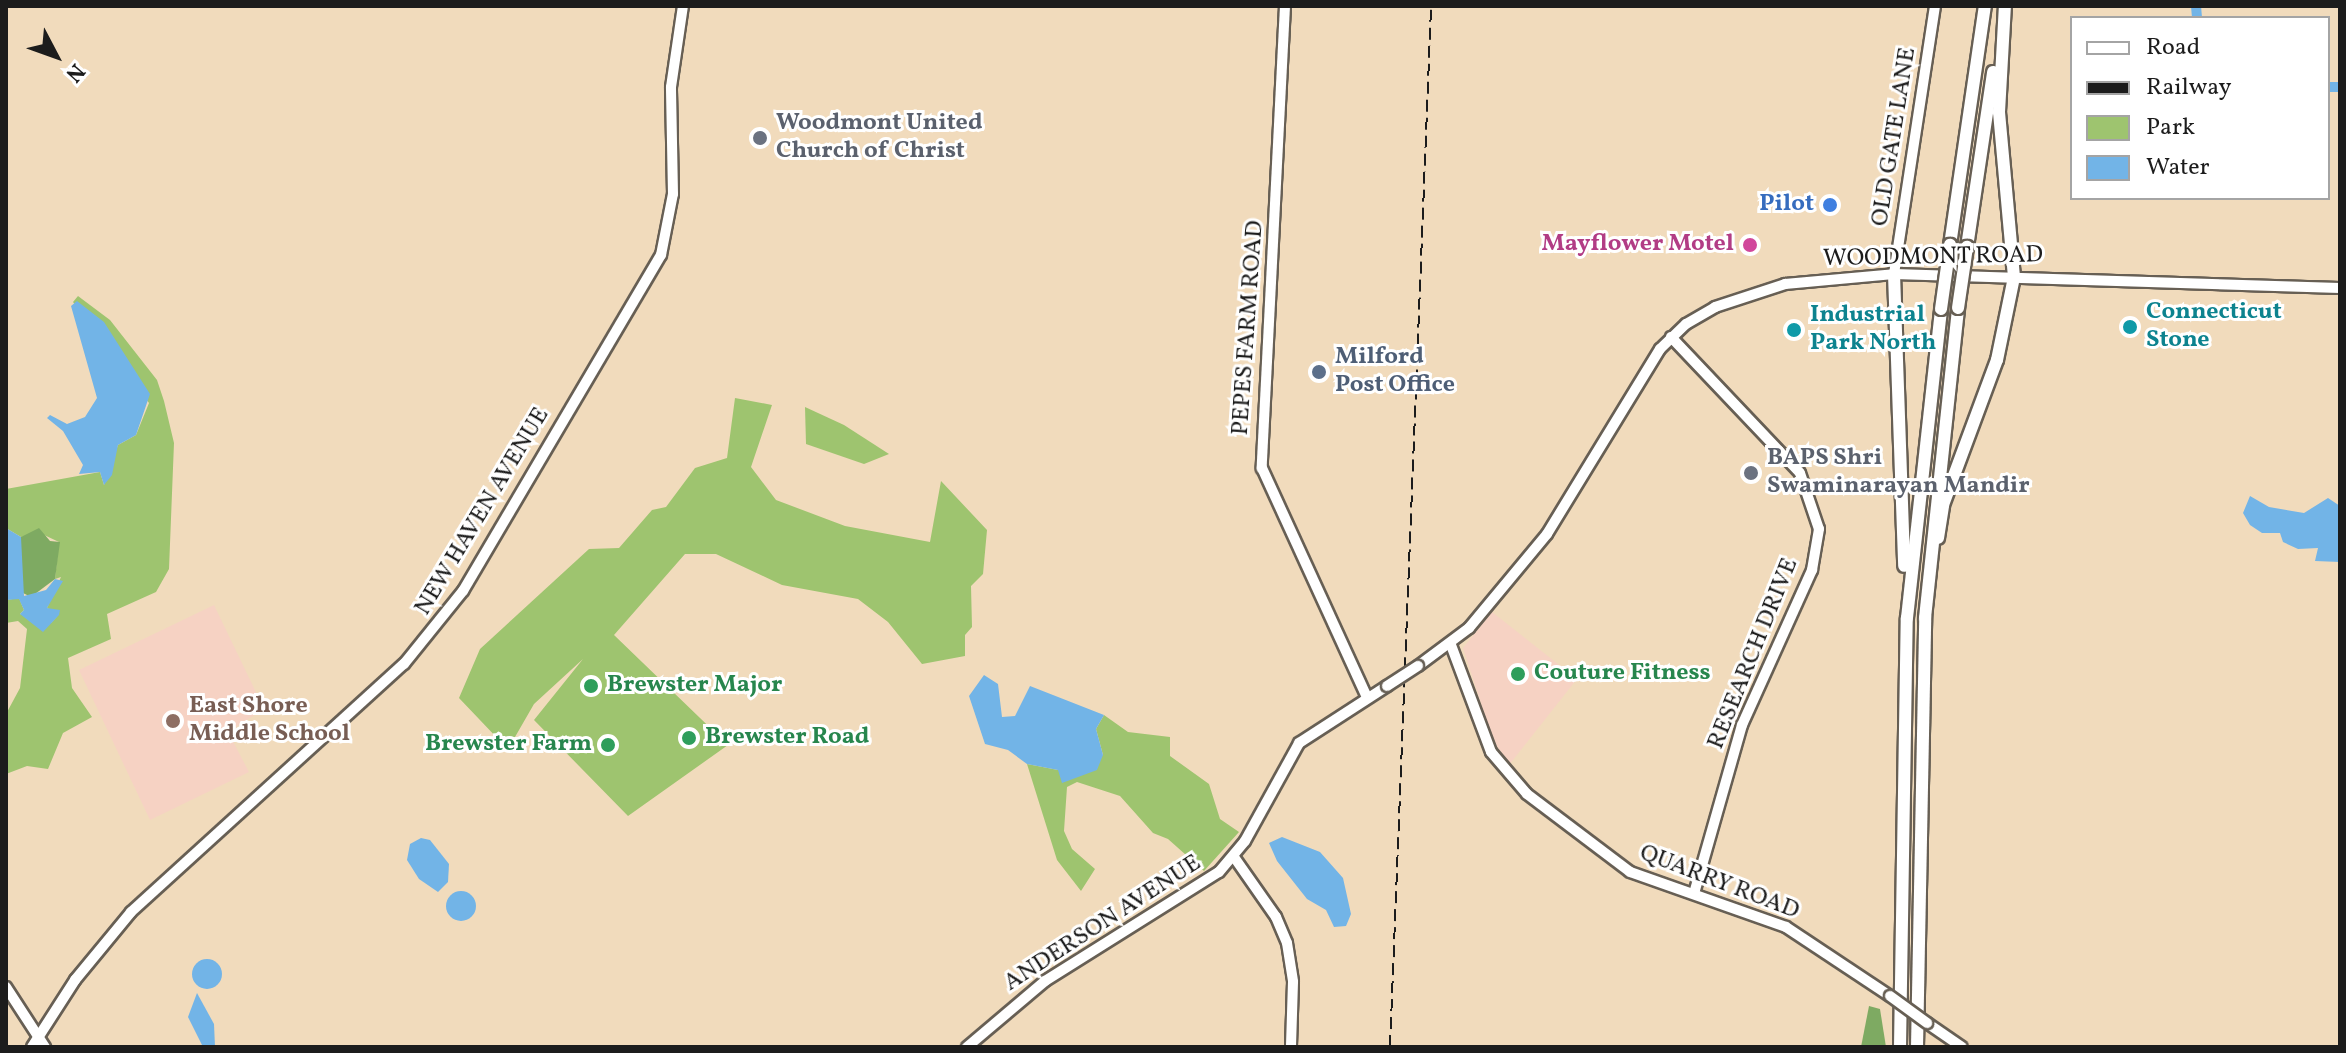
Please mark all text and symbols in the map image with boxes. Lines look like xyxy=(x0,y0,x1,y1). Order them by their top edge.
north arrow xyxy=(16,16,96,96)
legend xyxy=(2070,16,2330,200)
text: Road xyxy=(2146,31,2200,65)
street label: OLD GATE LANE xyxy=(1867,46,1923,228)
text: N xyxy=(58,56,91,88)
text: Railway xyxy=(2146,71,2232,105)
place label: Woodmont United Church of Christ xyxy=(776,110,982,166)
text: Park xyxy=(2146,111,2195,145)
marker: Woodmont United Church of Christ xyxy=(751,129,769,147)
text: Water xyxy=(2146,151,2210,185)
place label: Pilot xyxy=(1759,191,1814,219)
marker: Pilot xyxy=(1821,196,1839,214)
street label: PEPES FARM ROAD xyxy=(1227,220,1271,436)
place label: Mayflower Motel xyxy=(1542,231,1734,259)
marker: Mayflower Motel xyxy=(1741,236,1759,254)
street label: WOODMONT ROAD xyxy=(1822,242,2044,274)
place label: Connecticut Stone xyxy=(2146,299,2282,355)
place label: Industrial Park North xyxy=(1810,302,1936,358)
marker: Connecticut Stone xyxy=(2121,318,2139,336)
marker: Industrial Park North xyxy=(1785,321,1803,339)
place label: Milford Post Office xyxy=(1335,344,1455,400)
marker: Milford Post Office xyxy=(1310,363,1328,381)
street label: NEW HAVEN AVENUE xyxy=(409,403,557,621)
place label: BAPS Shri Swaminarayan Mandir xyxy=(1767,445,2030,501)
marker: BAPS Shri Swaminarayan Mandir xyxy=(1742,464,1760,482)
street label: RESEARCH DRIVE xyxy=(1703,554,1805,754)
place label: Couture Fitness xyxy=(1534,660,1711,688)
marker: Couture Fitness xyxy=(1509,665,1527,683)
place label: Brewster Major xyxy=(607,672,782,700)
marker: Brewster Major xyxy=(582,677,600,695)
place label: East Shore Middle School xyxy=(189,693,350,749)
marker: East Shore Middle School xyxy=(164,712,182,730)
place label: Brewster Road xyxy=(705,724,869,752)
marker: Brewster Road xyxy=(680,729,698,747)
place label: Brewster Farm xyxy=(425,731,592,759)
marker: Brewster Farm xyxy=(599,736,617,754)
street label: QUARRY ROAD xyxy=(1635,839,1803,927)
street label: ANDERSON AVENUE xyxy=(999,850,1207,998)

